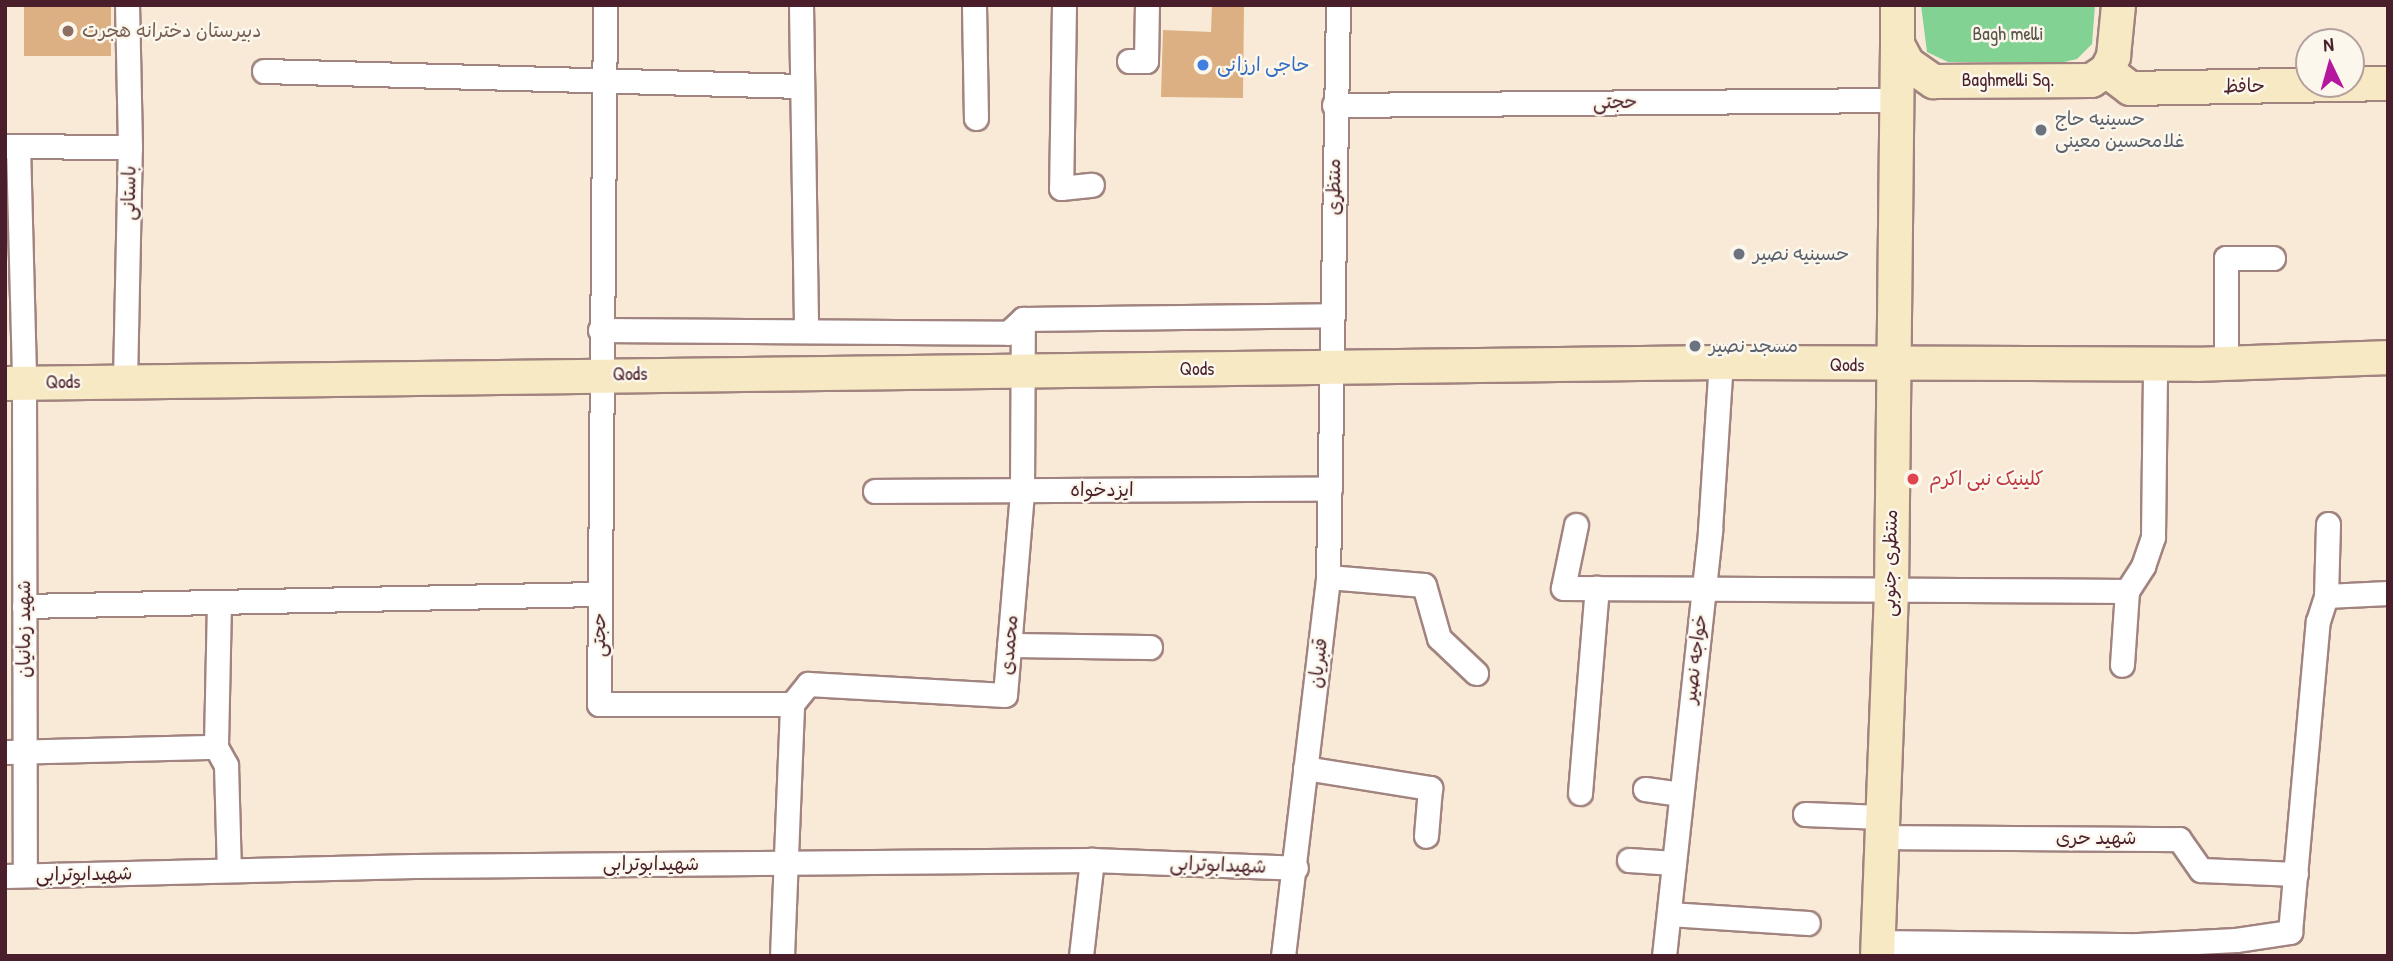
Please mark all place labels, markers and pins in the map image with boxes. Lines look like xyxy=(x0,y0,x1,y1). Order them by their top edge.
place label: دبیرستان دخترانه هجرت xyxy=(82,20,261,42)
marker: دبیرستان دخترانه هجرت xyxy=(60,23,76,39)
place label: حاجی ارزانی xyxy=(1217,54,1309,76)
marker: حاجی ارزانی xyxy=(1195,57,1211,73)
place label: حسینیه حاج غلامحسین معینی xyxy=(2055,108,2185,152)
marker: حسینیه حاج غلامحسین معینی xyxy=(2033,122,2049,138)
place label: حسینیه نصیر xyxy=(1753,243,1849,265)
marker: حسینیه نصیر xyxy=(1731,246,1747,262)
place label: مسجد نصیر xyxy=(1709,335,1798,357)
marker: مسجد نصیر xyxy=(1687,338,1703,354)
place label: کلینیک نبی اکرم xyxy=(1929,468,2044,490)
marker: کلینیک نبی اکرم xyxy=(1903,469,1923,489)

